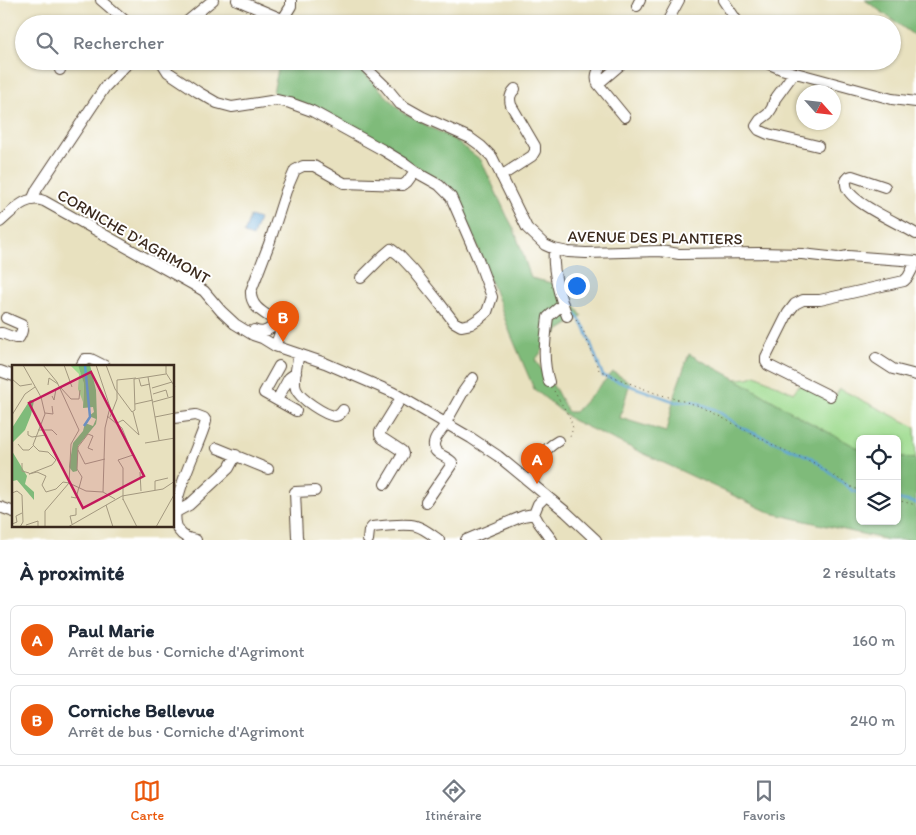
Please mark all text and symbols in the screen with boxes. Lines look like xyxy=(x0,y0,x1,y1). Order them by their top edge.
search box xyxy=(15,15,901,70)
icon: search xyxy=(33,29,61,57)
text: Rechercher xyxy=(73,31,164,54)
north arrow xyxy=(796,85,841,130)
street label: CORNICHE D'AGRIMONT xyxy=(54,185,214,288)
street label: AVENUE DES PLANTIERS xyxy=(567,226,743,249)
your location xyxy=(564,273,590,299)
pin: B xyxy=(267,301,299,342)
inset map xyxy=(12,365,175,528)
map controls xyxy=(856,435,901,525)
button: locate xyxy=(856,435,901,480)
pin: A xyxy=(521,443,553,484)
button: layers xyxy=(856,480,901,525)
text: À proximité xyxy=(20,560,125,585)
text: 2 résultats xyxy=(822,563,896,582)
text: Paul Marie xyxy=(68,619,154,642)
text: A xyxy=(32,631,42,650)
text: 160 m xyxy=(852,631,895,650)
text: Arrêt de bus · Corniche d'Agrimont xyxy=(68,642,305,661)
text: Corniche Bellevue xyxy=(68,699,215,722)
text: B xyxy=(32,711,42,730)
text: 240 m xyxy=(850,711,895,730)
text: Arrêt de bus · Corniche d'Agrimont xyxy=(68,722,305,741)
tab: Carte xyxy=(131,777,164,824)
tab: Itinéraire xyxy=(425,777,482,824)
tab: Favoris xyxy=(743,777,785,824)

